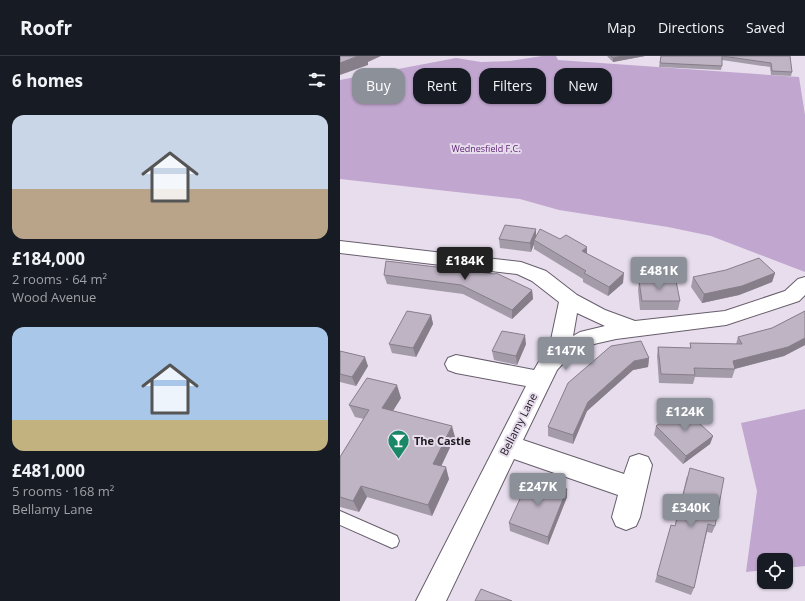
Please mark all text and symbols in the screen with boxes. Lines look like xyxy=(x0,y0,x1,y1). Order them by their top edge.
text: Roofr xyxy=(20,15,72,41)
text: Map xyxy=(607,18,636,37)
text: Directions xyxy=(658,18,724,37)
text: Saved xyxy=(746,18,785,37)
chip: Buy xyxy=(352,68,405,104)
chip: Rent xyxy=(413,68,471,104)
chip: Filters xyxy=(479,68,546,104)
chip: New xyxy=(554,68,612,104)
text: 6 homes xyxy=(12,69,83,92)
icon: filters xyxy=(306,69,328,91)
icon: home xyxy=(134,141,206,213)
park label: Wednesfield F.C. xyxy=(451,142,521,155)
text: £184,000 xyxy=(12,247,85,270)
pin: £184K xyxy=(437,247,493,281)
text: £184K xyxy=(446,251,484,269)
pin: £481K xyxy=(631,257,687,291)
text: £481K xyxy=(640,261,678,279)
text: 2 rooms · 64 m² xyxy=(12,270,107,288)
text: Wood Avenue xyxy=(12,288,96,306)
pin: £147K xyxy=(538,337,594,371)
text: £147K xyxy=(547,341,585,359)
icon: home xyxy=(134,353,206,425)
street label: Bellamy Lane xyxy=(496,390,540,458)
pin: £124K xyxy=(657,398,713,432)
text: £124K xyxy=(666,402,704,420)
bar icon: The Castle xyxy=(385,427,411,460)
place label: The Castle xyxy=(414,433,471,448)
text: £481,000 xyxy=(12,459,85,482)
pin: £247K xyxy=(510,473,566,507)
text: £247K xyxy=(519,477,557,495)
text: 5 rooms · 168 m² xyxy=(12,482,114,500)
pin: £340K xyxy=(663,494,719,528)
text: £340K xyxy=(672,498,710,516)
text: Bellamy Lane xyxy=(12,500,93,518)
map controls xyxy=(757,553,793,589)
button: locate xyxy=(757,553,793,589)

